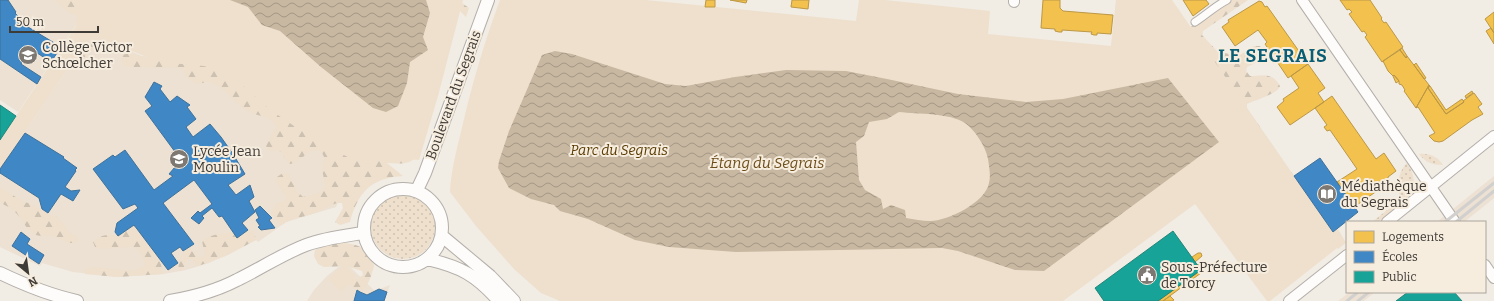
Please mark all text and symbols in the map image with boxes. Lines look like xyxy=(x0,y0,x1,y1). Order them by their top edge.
scale bar xyxy=(10,8,98,34)
text: 50 m xyxy=(16,15,45,29)
street label: Boulevard du Segrais xyxy=(422,28,485,162)
place label: Collège Victor Schœlcher xyxy=(42,39,132,72)
school or university icon: Collège Victor Schœlcher xyxy=(17,44,39,66)
district label: LE SEGRAIS xyxy=(1218,45,1328,67)
park label: Parc du Segrais xyxy=(570,142,668,159)
place label: Lycée Jean Moulin xyxy=(193,143,261,176)
school or university icon: Lycée Jean Moulin xyxy=(168,148,190,170)
water label: Étang du Segrais xyxy=(710,154,824,172)
place label: Médiathèque du Segrais xyxy=(1341,178,1427,211)
library icon: Médiathèque du Segrais xyxy=(1316,183,1338,205)
legend xyxy=(1346,221,1486,293)
text: Logements xyxy=(1382,230,1444,244)
text: Écoles xyxy=(1382,249,1418,264)
north arrow xyxy=(8,253,48,293)
place label: Sous-Préfecture de Torcy xyxy=(1161,259,1267,292)
public building icon: Sous-Préfecture de Torcy xyxy=(1136,264,1158,286)
text: Public xyxy=(1382,270,1417,284)
text: N xyxy=(25,274,39,289)

